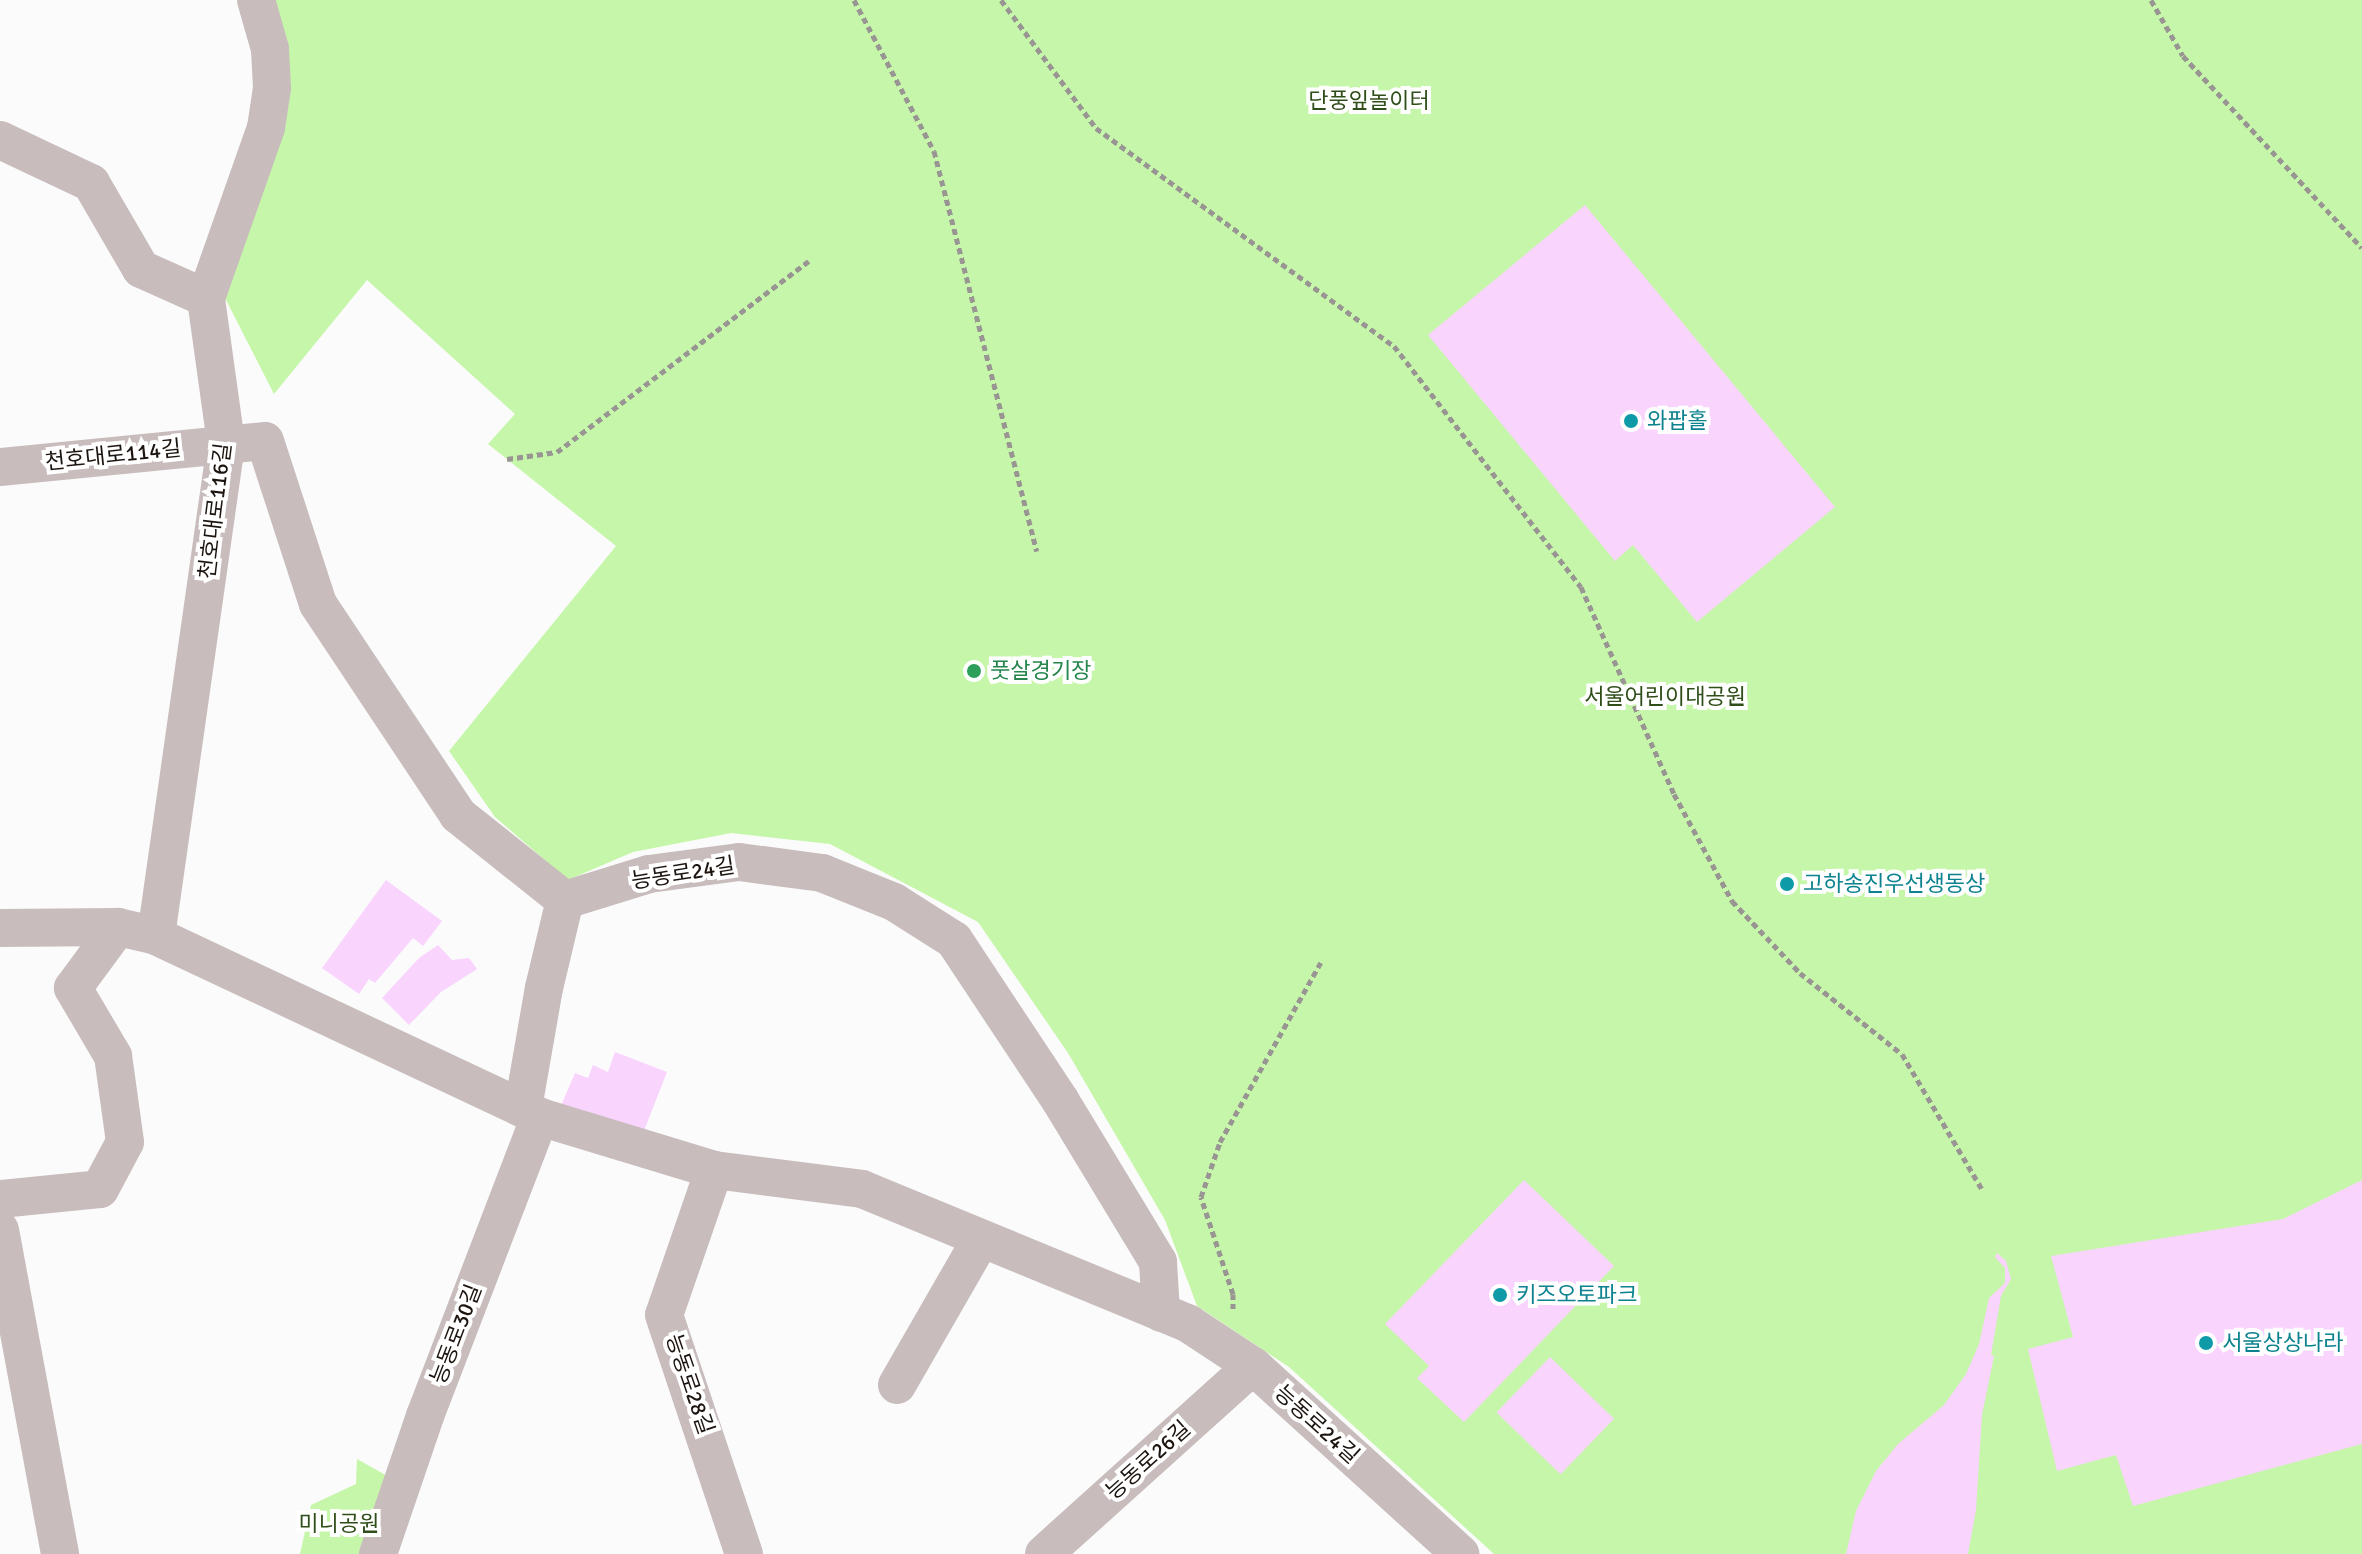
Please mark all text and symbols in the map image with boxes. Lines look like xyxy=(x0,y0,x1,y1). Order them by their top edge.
park label: 단풍잎놀이터 xyxy=(1308,88,1430,114)
place label: 와팝홀 xyxy=(1647,408,1708,434)
marker: 와팝홀 xyxy=(1622,412,1640,430)
street label: 천호대로114길 xyxy=(44,435,182,475)
street label: 천호대로116길 xyxy=(194,441,236,581)
place label: 풋살경기장 xyxy=(990,658,1091,684)
marker: 풋살경기장 xyxy=(965,662,983,680)
park label: 서울어린이대공원 xyxy=(1584,684,1746,710)
street label: 능동로24길 xyxy=(629,852,737,894)
place label: 고하송진우선생동상 xyxy=(1803,871,1985,897)
marker: 고하송진우선생동상 xyxy=(1778,875,1796,893)
street label: 능동로30길 xyxy=(425,1280,487,1388)
place label: 키즈오토파크 xyxy=(1516,1282,1637,1308)
marker: 키즈오토파크 xyxy=(1491,1286,1509,1304)
street label: 능동로28길 xyxy=(660,1330,720,1438)
place label: 서울상상나라 xyxy=(2222,1330,2343,1356)
marker: 서울상상나라 xyxy=(2197,1334,2215,1352)
street label: 능동로24길 xyxy=(1269,1379,1365,1469)
street label: 능동로26길 xyxy=(1100,1415,1196,1505)
park label: 미니공원 xyxy=(299,1511,379,1537)

